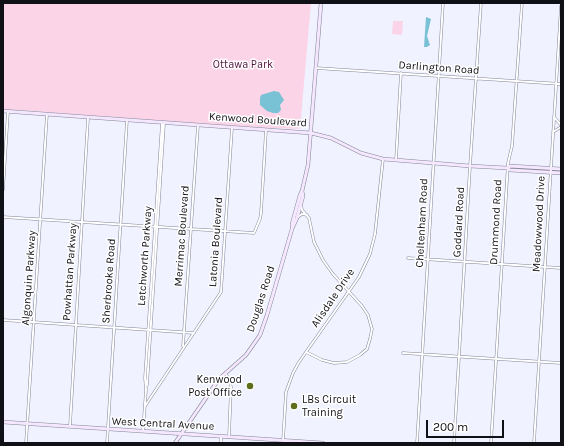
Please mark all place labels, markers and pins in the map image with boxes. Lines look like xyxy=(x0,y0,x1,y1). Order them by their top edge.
place label: Kenwood Post Office xyxy=(188,373,242,399)
marker: Kenwood Post Office xyxy=(245,381,255,391)
place label: LBs Circuit Training xyxy=(302,393,356,419)
marker: LBs Circuit Training xyxy=(289,401,299,411)

